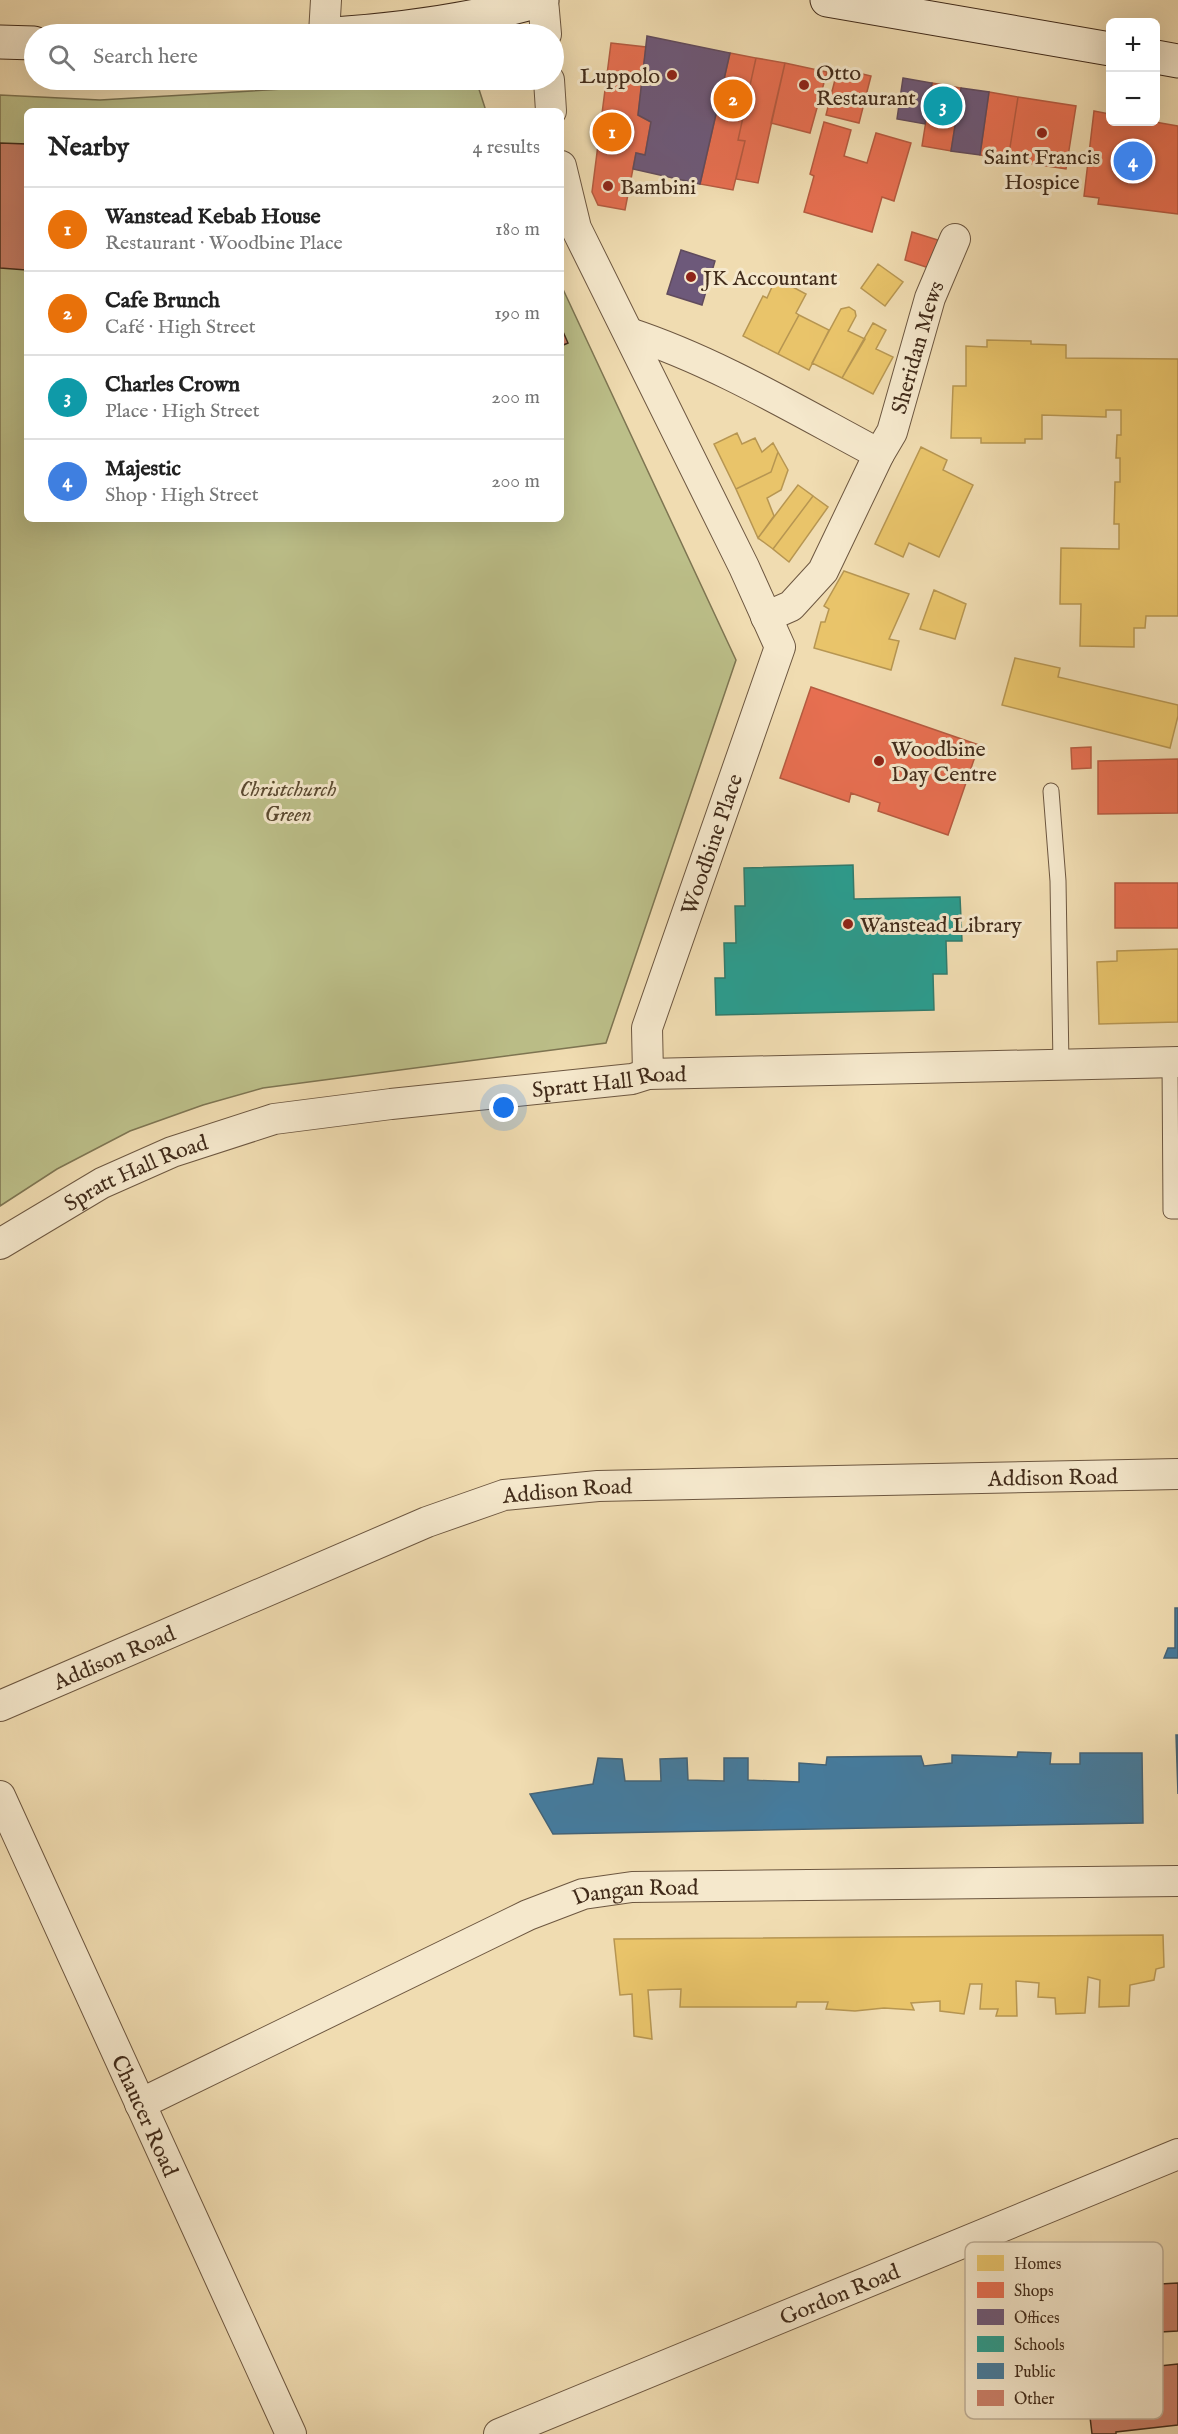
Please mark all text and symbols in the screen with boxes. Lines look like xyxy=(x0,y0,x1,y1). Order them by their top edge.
map controls xyxy=(1106,18,1160,126)
button: + xyxy=(1106,18,1160,72)
search box xyxy=(24,24,564,90)
icon: search xyxy=(45,41,78,74)
text: Search here xyxy=(93,43,198,71)
place label: Otto Restaurant xyxy=(816,60,916,113)
place label: Luppolo xyxy=(580,63,660,91)
marker: Luppolo xyxy=(665,68,679,82)
button: − xyxy=(1106,72,1160,126)
pin: 2 xyxy=(714,76,752,122)
marker: Otto Restaurant xyxy=(797,78,811,92)
pin: 3 xyxy=(924,84,962,128)
pin: 1 xyxy=(592,110,632,154)
marker: Saint Francis Hospice xyxy=(1035,126,1049,140)
text: Nearby xyxy=(48,131,129,164)
text: 4 results xyxy=(473,135,540,160)
pin: 4 xyxy=(1114,138,1152,184)
place label: Saint Francis Hospice xyxy=(984,144,1100,197)
place label: Bambini xyxy=(620,174,696,202)
marker: Bambini xyxy=(601,179,615,193)
text: Wanstead Kebab House xyxy=(105,203,321,231)
text: 1 xyxy=(64,217,71,242)
text: 180 m xyxy=(495,217,540,242)
text: Restaurant · Woodbine Place xyxy=(105,231,343,256)
place label: JK Accountant xyxy=(700,265,838,293)
marker: JK Accountant xyxy=(684,270,698,284)
street label: Sheridan Mews xyxy=(886,277,952,417)
text: Cafe Brunch xyxy=(105,287,220,315)
text: 2 xyxy=(63,301,72,326)
text: 190 m xyxy=(494,301,540,326)
text: Café · High Street xyxy=(105,315,256,340)
text: Charles Crown xyxy=(105,371,240,399)
text: 3 xyxy=(64,385,71,410)
text: 200 m xyxy=(491,385,540,410)
text: Place · High Street xyxy=(105,399,260,424)
text: Majestic xyxy=(105,455,181,483)
text: 4 xyxy=(63,469,72,494)
text: 200 m xyxy=(491,469,540,494)
text: Shop · High Street xyxy=(105,483,259,508)
place label: Woodbine Day Centre xyxy=(891,736,997,789)
marker: Woodbine Day Centre xyxy=(872,754,886,768)
street label: Woodbine Place xyxy=(676,770,750,919)
park label: Christchurch Green xyxy=(240,776,336,829)
place label: Wanstead Library xyxy=(860,912,1022,940)
marker: Wanstead Library xyxy=(841,917,855,931)
street label: Spratt Hall Road xyxy=(531,1061,687,1105)
your location xyxy=(489,1093,518,1122)
street label: Spratt Hall Road xyxy=(59,1129,212,1219)
street label: Addison Road xyxy=(987,1463,1119,1494)
street label: Addison Road xyxy=(500,1473,633,1511)
street label: Addison Road xyxy=(48,1620,180,1698)
street label: Dangan Road xyxy=(569,1874,699,1913)
street label: Chaucer Road xyxy=(104,2051,184,2182)
legend xyxy=(965,2242,1163,2419)
text: Homes xyxy=(1014,2255,1062,2275)
street label: Gordon Road xyxy=(776,2258,904,2333)
text: Shops xyxy=(1014,2282,1054,2302)
text: Offices xyxy=(1014,2309,1060,2329)
text: Schools xyxy=(1014,2336,1065,2356)
text: Public xyxy=(1014,2363,1056,2383)
text: Other xyxy=(1014,2390,1055,2410)

